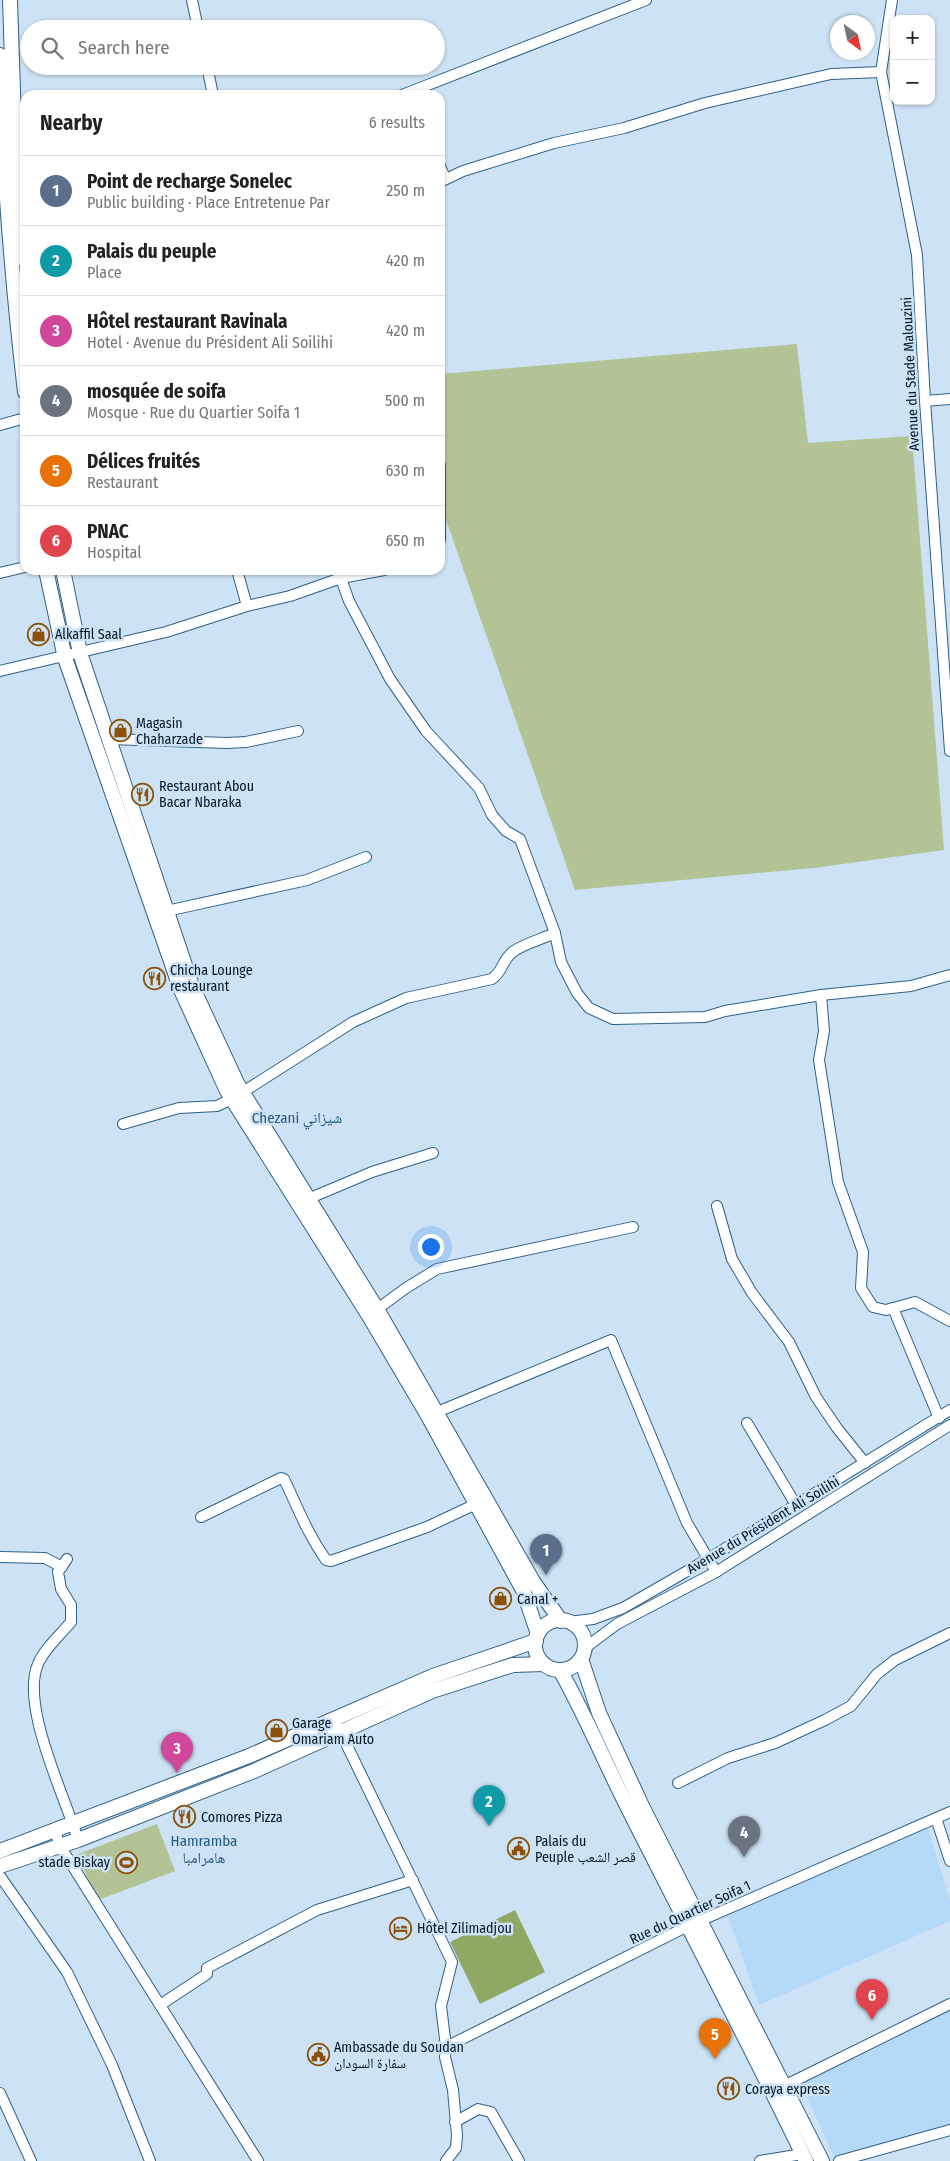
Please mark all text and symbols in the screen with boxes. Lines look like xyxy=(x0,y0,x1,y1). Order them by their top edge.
north arrow xyxy=(830,15,875,60)
map controls xyxy=(890,15,935,105)
button: + xyxy=(890,15,935,60)
search box xyxy=(20,20,445,75)
icon: search xyxy=(38,34,66,62)
text: Search here xyxy=(78,36,170,59)
button: − xyxy=(890,60,935,105)
text: Nearby xyxy=(40,110,102,136)
text: 6 results xyxy=(369,113,425,132)
text: Point de recharge Sonelec xyxy=(87,170,292,193)
text: 1 xyxy=(53,181,59,200)
text: 250 m xyxy=(386,181,425,200)
text: Public building · Place Entretenue Par xyxy=(87,193,330,212)
text: Palais du peuple xyxy=(87,240,216,263)
text: 2 xyxy=(52,251,60,270)
text: 420 m xyxy=(386,251,425,270)
text: Place xyxy=(87,263,122,282)
street label: Avenue du Stade Malouzini xyxy=(898,296,923,452)
text: Hôtel restaurant Ravinala xyxy=(87,310,288,333)
text: 3 xyxy=(52,321,60,340)
text: 420 m xyxy=(386,321,425,340)
text: Hotel · Avenue du Président Ali Soilihi xyxy=(87,333,333,352)
text: mosquée de soifa xyxy=(87,380,226,403)
text: 4 xyxy=(52,391,60,410)
text: 500 m xyxy=(385,391,425,410)
text: Mosque · Rue du Quartier Soifa 1 xyxy=(87,403,300,422)
text: Délices fruités xyxy=(87,450,200,473)
text: 5 xyxy=(52,461,60,480)
text: 630 m xyxy=(386,461,425,480)
text: Restaurant xyxy=(87,473,158,492)
text: PNAC xyxy=(87,520,129,543)
text: 6 xyxy=(52,531,60,550)
text: 650 m xyxy=(385,531,425,550)
text: Hospital xyxy=(87,543,142,562)
shop icon: Alkaffil Saal xyxy=(27,622,51,646)
place label: Alkaffil Saal xyxy=(55,626,122,643)
place label: Magasin Chaharzade xyxy=(136,715,203,748)
shop icon: Magasin Chaharzade xyxy=(108,719,132,743)
place label: Restaurant Abou Bacar Nbaraka xyxy=(159,778,254,811)
restaurant icon: Restaurant Abou Bacar Nbaraka xyxy=(131,782,155,806)
place label: Chicha Lounge restaurant xyxy=(170,962,253,995)
restaurant icon: Chicha Lounge restaurant xyxy=(142,966,166,990)
district label: Chezani شيزاني xyxy=(252,1109,342,1130)
your location xyxy=(418,1234,444,1260)
street label: Avenue du Président Ali Soilihi xyxy=(684,1473,843,1578)
pin: 1 xyxy=(530,1534,562,1575)
shop icon: Canal + xyxy=(489,1587,513,1611)
place label: Canal + xyxy=(517,1591,558,1608)
place label: Garage Omariam Auto xyxy=(292,1715,374,1748)
shop icon: Garage Omariam Auto xyxy=(264,1719,288,1743)
pin: 3 xyxy=(161,1732,193,1773)
pin: 2 xyxy=(473,1785,505,1826)
restaurant icon: Comores Pizza xyxy=(173,1805,197,1829)
place label: Comores Pizza xyxy=(201,1809,283,1826)
pin: 4 xyxy=(728,1816,760,1857)
district label: Hamramba هامرامبا xyxy=(171,1832,237,1867)
place label: Palais du Peuple قصر الشعب xyxy=(535,1833,636,1866)
public building icon: Palais du Peuple قصر الشعب xyxy=(507,1837,531,1861)
sports icon: stade Biskay xyxy=(114,1850,138,1874)
place label: stade Biskay xyxy=(39,1854,111,1871)
street label: Rue du Quartier Soifa 1 xyxy=(627,1877,754,1948)
hotel icon: Hôtel Zilimadjou xyxy=(389,1916,413,1940)
place label: Hôtel Zilimadjou xyxy=(417,1920,512,1937)
pin: 6 xyxy=(856,1979,888,2020)
pin: 5 xyxy=(699,2018,731,2059)
place label: Ambassade du Soudan سفارة السودان xyxy=(334,2039,464,2072)
public building icon: Ambassade du Soudan سفارة السودان xyxy=(306,2043,330,2067)
restaurant icon: Coraya express xyxy=(717,2077,741,2101)
place label: Coraya express xyxy=(745,2081,830,2098)

